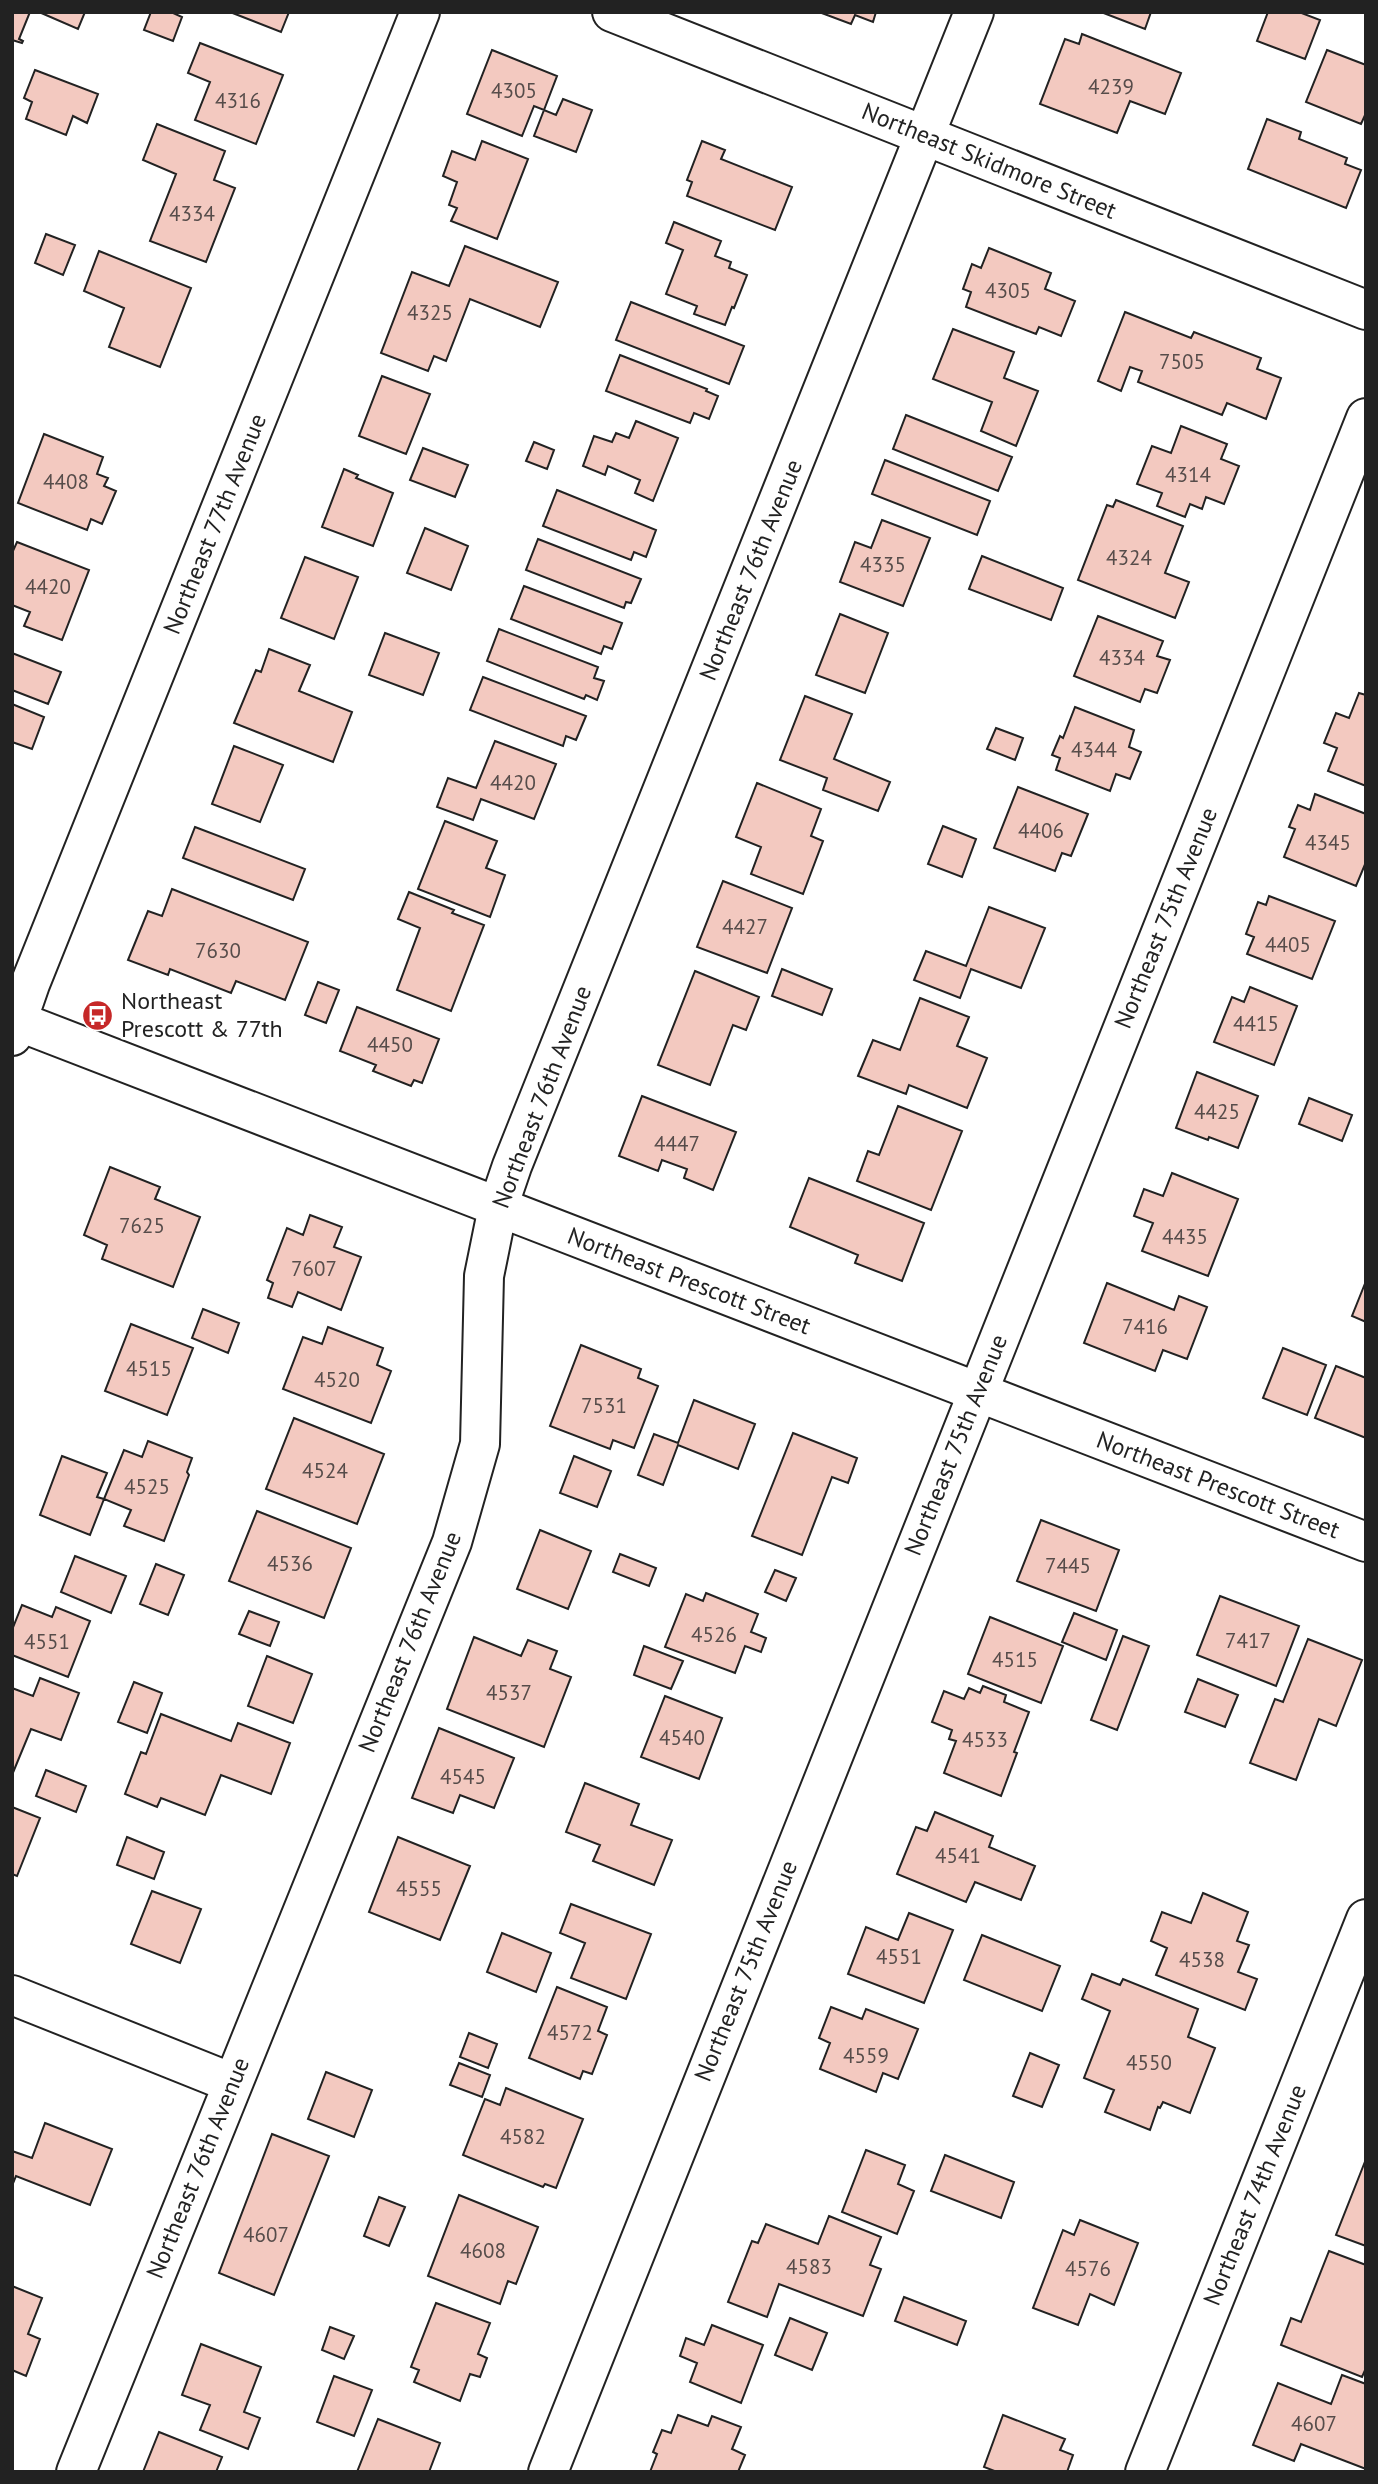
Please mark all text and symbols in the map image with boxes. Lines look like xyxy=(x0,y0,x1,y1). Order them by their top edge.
house number: 4239 xyxy=(1088,73,1134,100)
house number: 4305 xyxy=(491,77,537,104)
house number: 4316 xyxy=(215,87,261,114)
street label: Northeast Skidmore Street xyxy=(857,95,1121,226)
house number: 4334 xyxy=(169,200,215,227)
house number: 4305 xyxy=(985,277,1031,304)
house number: 4325 xyxy=(407,299,453,326)
house number: 7505 xyxy=(1159,348,1205,375)
street label: Northeast 77th Avenue xyxy=(156,409,273,639)
street label: Northeast 76th Avenue xyxy=(692,455,809,685)
house number: 4314 xyxy=(1165,461,1211,488)
house number: 4408 xyxy=(43,468,89,495)
house number: 4324 xyxy=(1106,544,1152,571)
house number: 4335 xyxy=(860,551,906,578)
house number: 4420 xyxy=(25,573,71,600)
house number: 4334 xyxy=(1099,644,1145,671)
house number: 4344 xyxy=(1071,736,1117,763)
house number: 4420 xyxy=(490,769,536,796)
street label: Northeast 75th Avenue xyxy=(1107,803,1224,1033)
house number: 4406 xyxy=(1018,817,1064,844)
house number: 4345 xyxy=(1305,829,1351,856)
house number: 4427 xyxy=(722,913,768,940)
house number: 4405 xyxy=(1265,931,1311,958)
house number: 7630 xyxy=(195,937,241,964)
street label: Northeast 76th Avenue xyxy=(485,981,598,1213)
place label: Northeast Prescott & 77th xyxy=(121,985,283,1044)
bus stop icon: Northeast Prescott & 77th xyxy=(81,998,115,1032)
house number: 4415 xyxy=(1233,1010,1279,1037)
house number: 4450 xyxy=(367,1031,413,1058)
house number: 4425 xyxy=(1194,1098,1240,1125)
house number: 4447 xyxy=(654,1130,700,1157)
house number: 7625 xyxy=(119,1212,165,1239)
street label: Northeast Prescott Street xyxy=(563,1220,815,1341)
house number: 4435 xyxy=(1162,1223,1208,1250)
house number: 7607 xyxy=(291,1255,337,1282)
house number: 7416 xyxy=(1122,1313,1168,1340)
street label: Northeast 75th Avenue xyxy=(897,1330,1014,1560)
house number: 4515 xyxy=(126,1355,172,1382)
house number: 4520 xyxy=(314,1366,360,1393)
house number: 7531 xyxy=(581,1392,627,1419)
street label: Northeast Prescott Street xyxy=(1092,1424,1344,1545)
house number: 4524 xyxy=(302,1457,348,1484)
house number: 4525 xyxy=(124,1473,170,1500)
street label: Northeast 76th Avenue xyxy=(351,1527,468,1757)
house number: 4536 xyxy=(267,1550,313,1577)
house number: 7445 xyxy=(1045,1552,1091,1579)
house number: 4526 xyxy=(691,1621,737,1648)
house number: 7417 xyxy=(1225,1627,1271,1654)
house number: 4551 xyxy=(24,1628,70,1655)
house number: 4515 xyxy=(992,1646,1038,1673)
house number: 4537 xyxy=(486,1679,532,1706)
house number: 4540 xyxy=(659,1724,705,1751)
house number: 4533 xyxy=(962,1726,1008,1753)
house number: 4545 xyxy=(440,1763,486,1790)
house number: 4541 xyxy=(935,1842,981,1869)
street label: Northeast 75th Avenue xyxy=(687,1856,804,2086)
house number: 4555 xyxy=(396,1875,442,1902)
house number: 4551 xyxy=(876,1943,922,1970)
house number: 4538 xyxy=(1179,1946,1225,1973)
house number: 4572 xyxy=(547,2019,593,2046)
house number: 4559 xyxy=(843,2042,889,2069)
house number: 4550 xyxy=(1126,2049,1172,2076)
street label: Northeast 76th Avenue xyxy=(139,2053,256,2283)
street label: Northeast 74th Avenue xyxy=(1196,2080,1313,2310)
house number: 4582 xyxy=(500,2123,546,2150)
house number: 4607 xyxy=(243,2221,289,2248)
house number: 4608 xyxy=(460,2237,506,2264)
house number: 4583 xyxy=(786,2253,832,2280)
house number: 4576 xyxy=(1065,2255,1111,2282)
house number: 4607 xyxy=(1291,2410,1337,2437)

